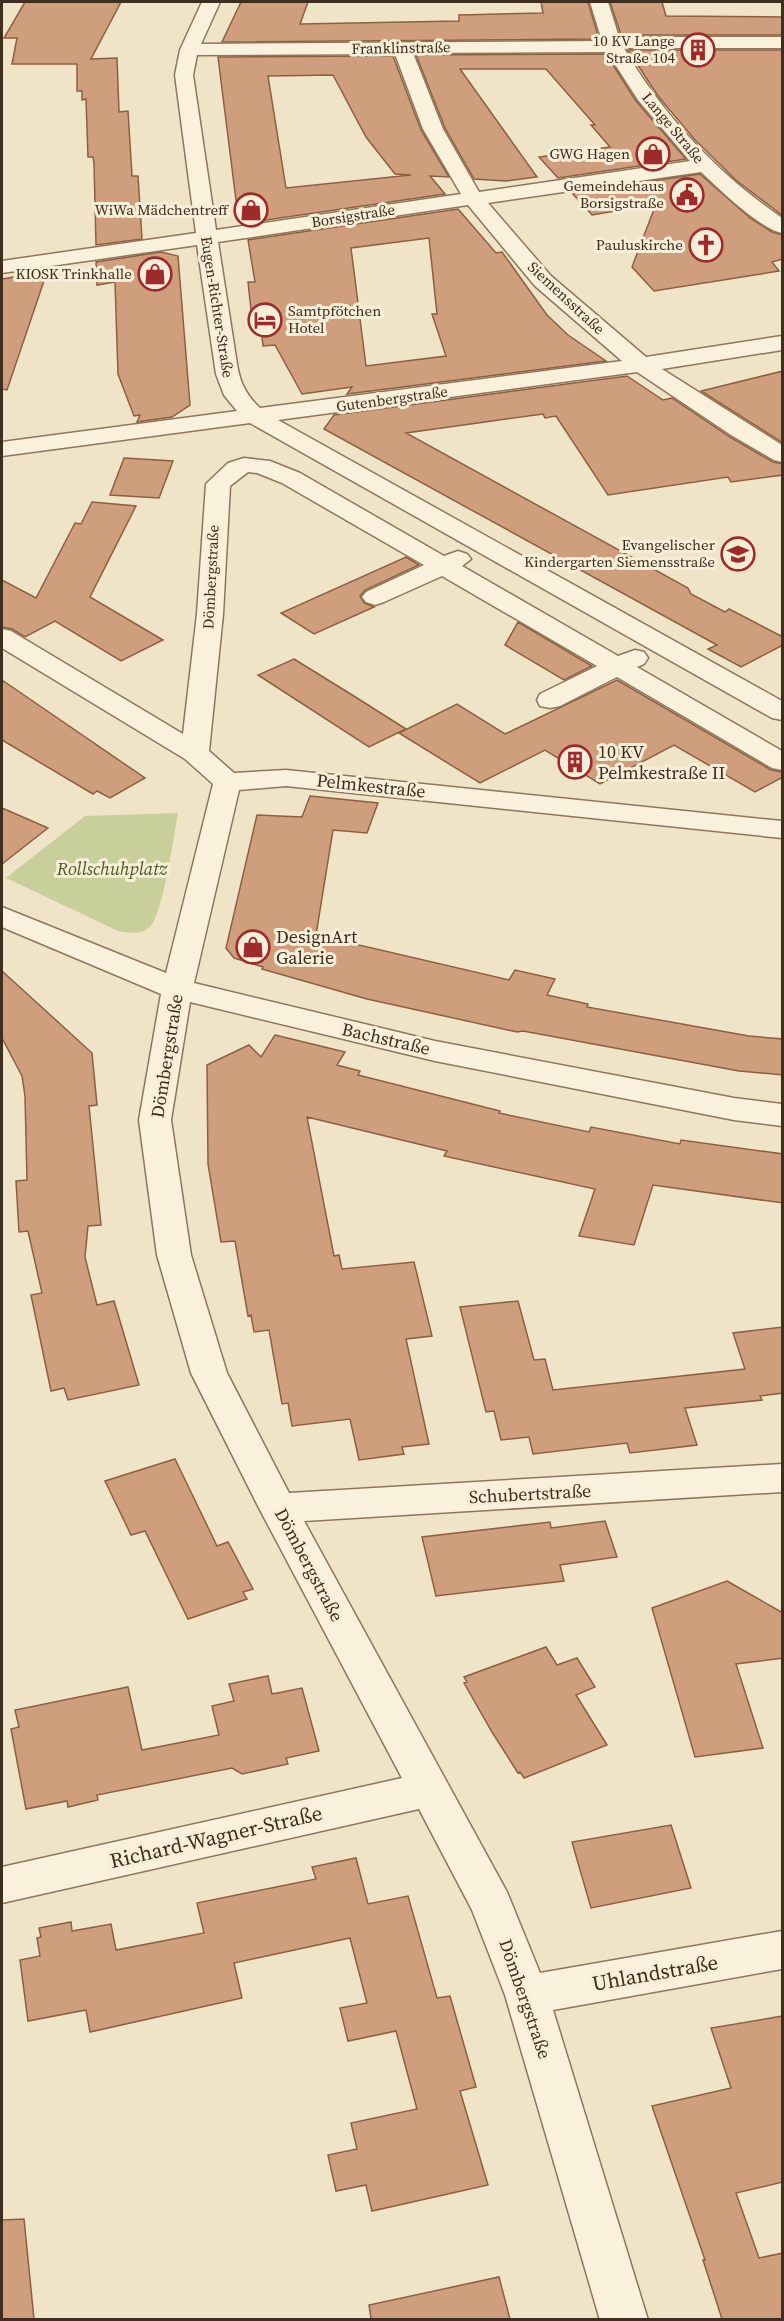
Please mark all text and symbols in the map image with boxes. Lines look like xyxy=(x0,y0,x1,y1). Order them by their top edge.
place label: 10 KV Lange Straße 104 xyxy=(593,30,675,68)
building icon: 10 KV Lange Straße 104 xyxy=(680,32,716,68)
street label: Franklinstraße xyxy=(351,36,451,59)
street label: Lange Straße xyxy=(637,88,710,168)
shop icon: GWG Hagen xyxy=(635,136,671,172)
place label: GWG Hagen xyxy=(549,143,630,164)
place label: Gemeindehaus Borsigstraße xyxy=(563,175,664,213)
public building icon: Gemeindehaus Borsigstraße xyxy=(669,177,705,213)
shop icon: WiWa Mädchentreff xyxy=(233,192,269,228)
street label: Borsigstraße xyxy=(310,198,397,232)
place label: WiWa Mädchentreff xyxy=(95,199,229,220)
church icon: Pauluskirche xyxy=(688,227,724,263)
place label: Pauluskirche xyxy=(596,234,683,255)
street label: Eugen-Richter-Straße xyxy=(196,235,239,379)
shop icon: KIOSK Trinkhalle xyxy=(137,256,173,292)
street label: Siemensstraße xyxy=(523,256,610,339)
place label: KIOSK Trinkhalle xyxy=(15,263,132,284)
place label: Samtpfötchen Hotel xyxy=(288,300,381,338)
hotel icon: Samtpfötchen Hotel xyxy=(247,302,283,338)
street label: Gutenbergstraße xyxy=(335,380,449,417)
street label: Dömbergstraße xyxy=(197,524,224,630)
place label: Evangelischer Kindergarten Siemensstraße xyxy=(524,534,716,572)
school or university icon: Evangelischer Kindergarten Siemensstraße xyxy=(720,536,756,572)
place label: 10 KV Pelmkestraße II xyxy=(598,739,725,785)
building icon: 10 KV Pelmkestraße II xyxy=(557,744,593,780)
street label: Pelmkestraße xyxy=(315,767,427,804)
park label: Rollschuhplatz xyxy=(56,856,168,881)
place label: DesignArt Galerie xyxy=(276,924,357,970)
shop icon: DesignArt Galerie xyxy=(235,929,271,965)
street label: Dömbergstraße xyxy=(144,992,189,1120)
street label: Bachstraße xyxy=(339,1016,433,1061)
street label: Schubertstraße xyxy=(468,1478,592,1509)
street label: Dömbergstraße xyxy=(269,1504,350,1626)
street label: Richard-Wagner-Straße xyxy=(107,1798,325,1875)
street label: Dömbergstraße xyxy=(493,1936,558,2062)
street label: Uhlandstraße xyxy=(590,1947,720,1998)

